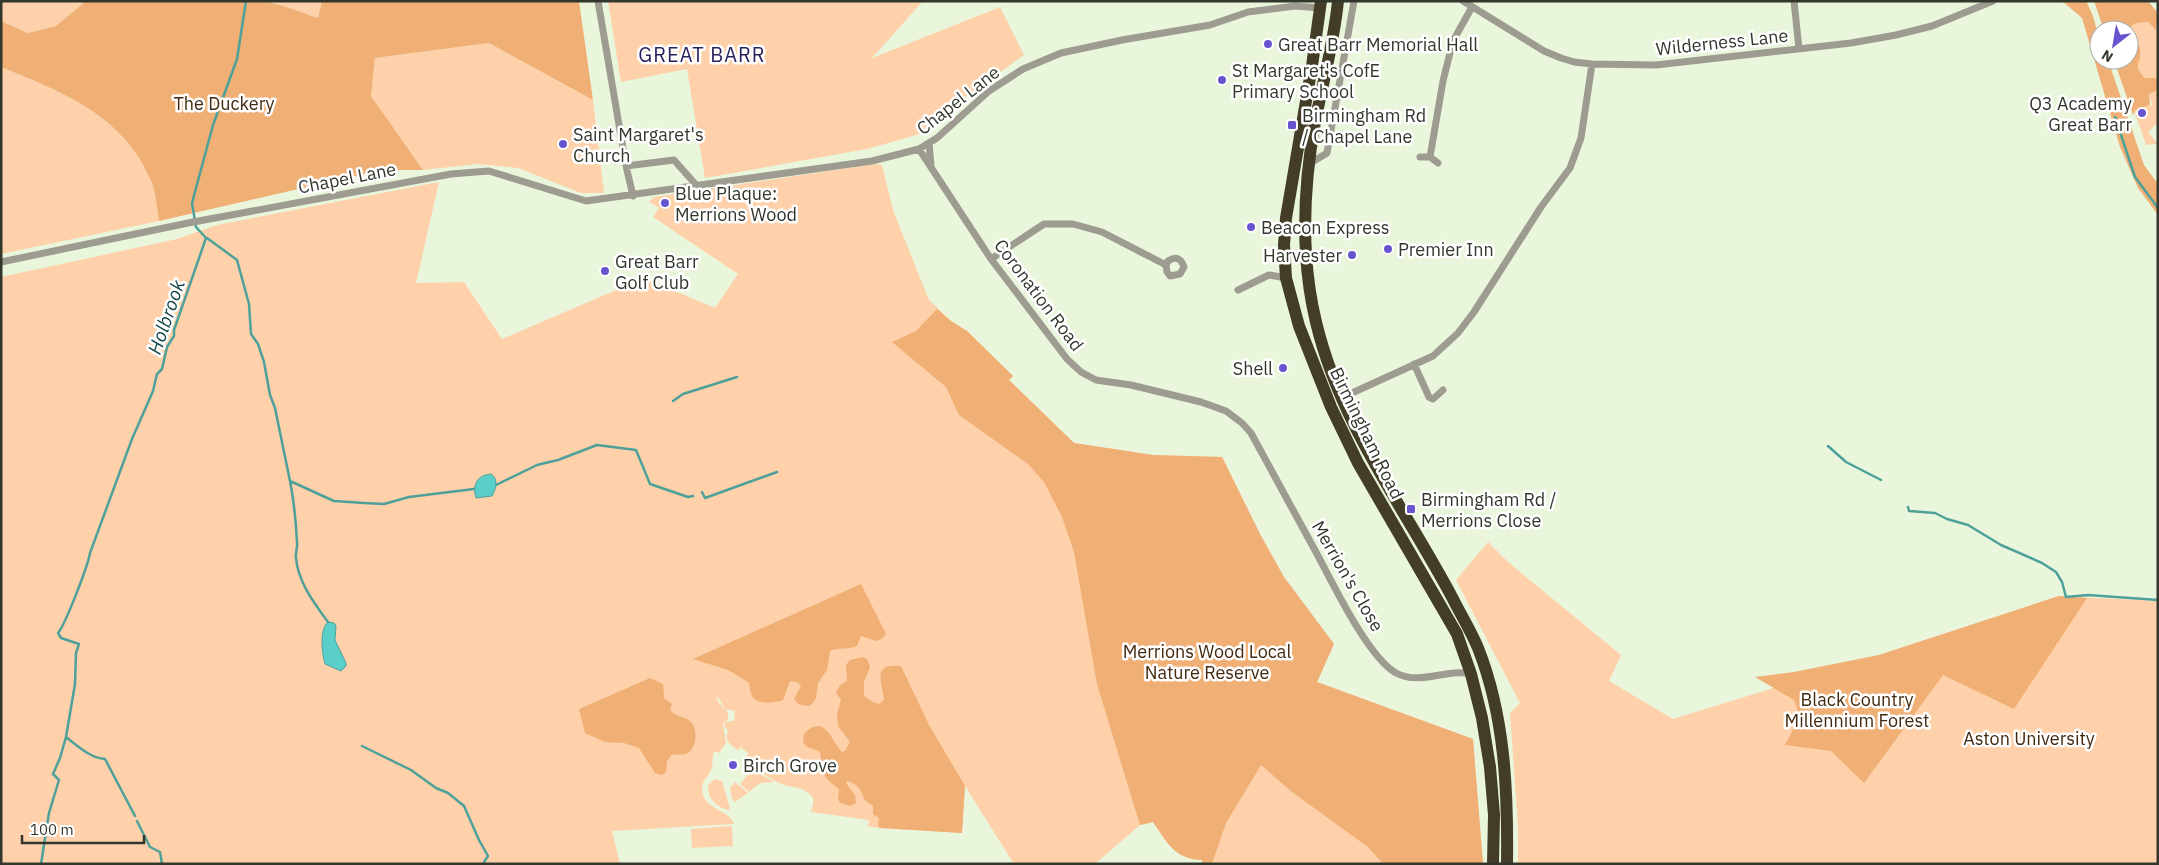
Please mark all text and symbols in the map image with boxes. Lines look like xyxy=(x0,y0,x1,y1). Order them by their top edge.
north arrow xyxy=(2089,20,2139,70)
street label: Wilderness Lane xyxy=(1655,24,1789,60)
place label: Great Barr Memorial Hall xyxy=(1278,33,1478,56)
marker: Great Barr Memorial Hall xyxy=(1262,38,1274,50)
district label: GREAT BARR xyxy=(638,41,766,68)
text: N xyxy=(2098,46,2116,66)
place label: St Margaret's CofE Primary School xyxy=(1232,59,1380,103)
street label: Chapel Lane xyxy=(912,60,1004,140)
marker: St Margaret's CofE Primary School xyxy=(1216,74,1228,86)
park label: The Duckery xyxy=(174,92,274,115)
place label: Q3 Academy Great Barr xyxy=(2029,92,2132,136)
place label: Birmingham Rd / Chapel Lane xyxy=(1302,104,1426,148)
marker: Q3 Academy Great Barr xyxy=(2136,107,2148,119)
marker: Birmingham Rd / Chapel Lane xyxy=(1286,119,1298,131)
place label: Saint Margaret's Church xyxy=(573,123,704,167)
marker: Saint Margaret's Church xyxy=(557,138,569,150)
street label: Chapel Lane xyxy=(296,157,398,199)
place label: Blue Plaque: Merrions Wood xyxy=(675,182,797,226)
marker: Blue Plaque: Merrions Wood xyxy=(659,197,671,209)
place label: Beacon Express xyxy=(1261,216,1390,239)
marker: Beacon Express xyxy=(1245,221,1257,233)
street label: Coronation Road xyxy=(989,234,1089,356)
place label: Premier Inn xyxy=(1398,238,1494,261)
marker: Premier Inn xyxy=(1382,243,1394,255)
place label: Harvester xyxy=(1263,244,1342,267)
marker: Harvester xyxy=(1346,249,1358,261)
place label: Great Barr Golf Club xyxy=(615,250,699,294)
marker: Great Barr Golf Club xyxy=(599,265,611,277)
water label: Holbrook xyxy=(142,276,190,357)
place label: Shell xyxy=(1233,357,1273,380)
marker: Shell xyxy=(1277,362,1289,374)
street label: Birmingham Road xyxy=(1325,363,1409,503)
place label: Birmingham Rd / Merrions Close xyxy=(1421,488,1557,532)
marker: Birmingham Rd / Merrions Close xyxy=(1405,503,1417,515)
street label: Merrion's Close xyxy=(1307,516,1389,636)
park label: Merrions Wood Local Nature Reserve xyxy=(1123,640,1291,684)
park label: Black Country Millennium Forest xyxy=(1785,688,1929,732)
park label: Aston University xyxy=(1963,727,2095,750)
place label: Birch Grove xyxy=(743,754,837,777)
marker: Birch Grove xyxy=(727,759,739,771)
scale bar xyxy=(22,812,145,844)
text: 100 m xyxy=(30,820,74,839)

